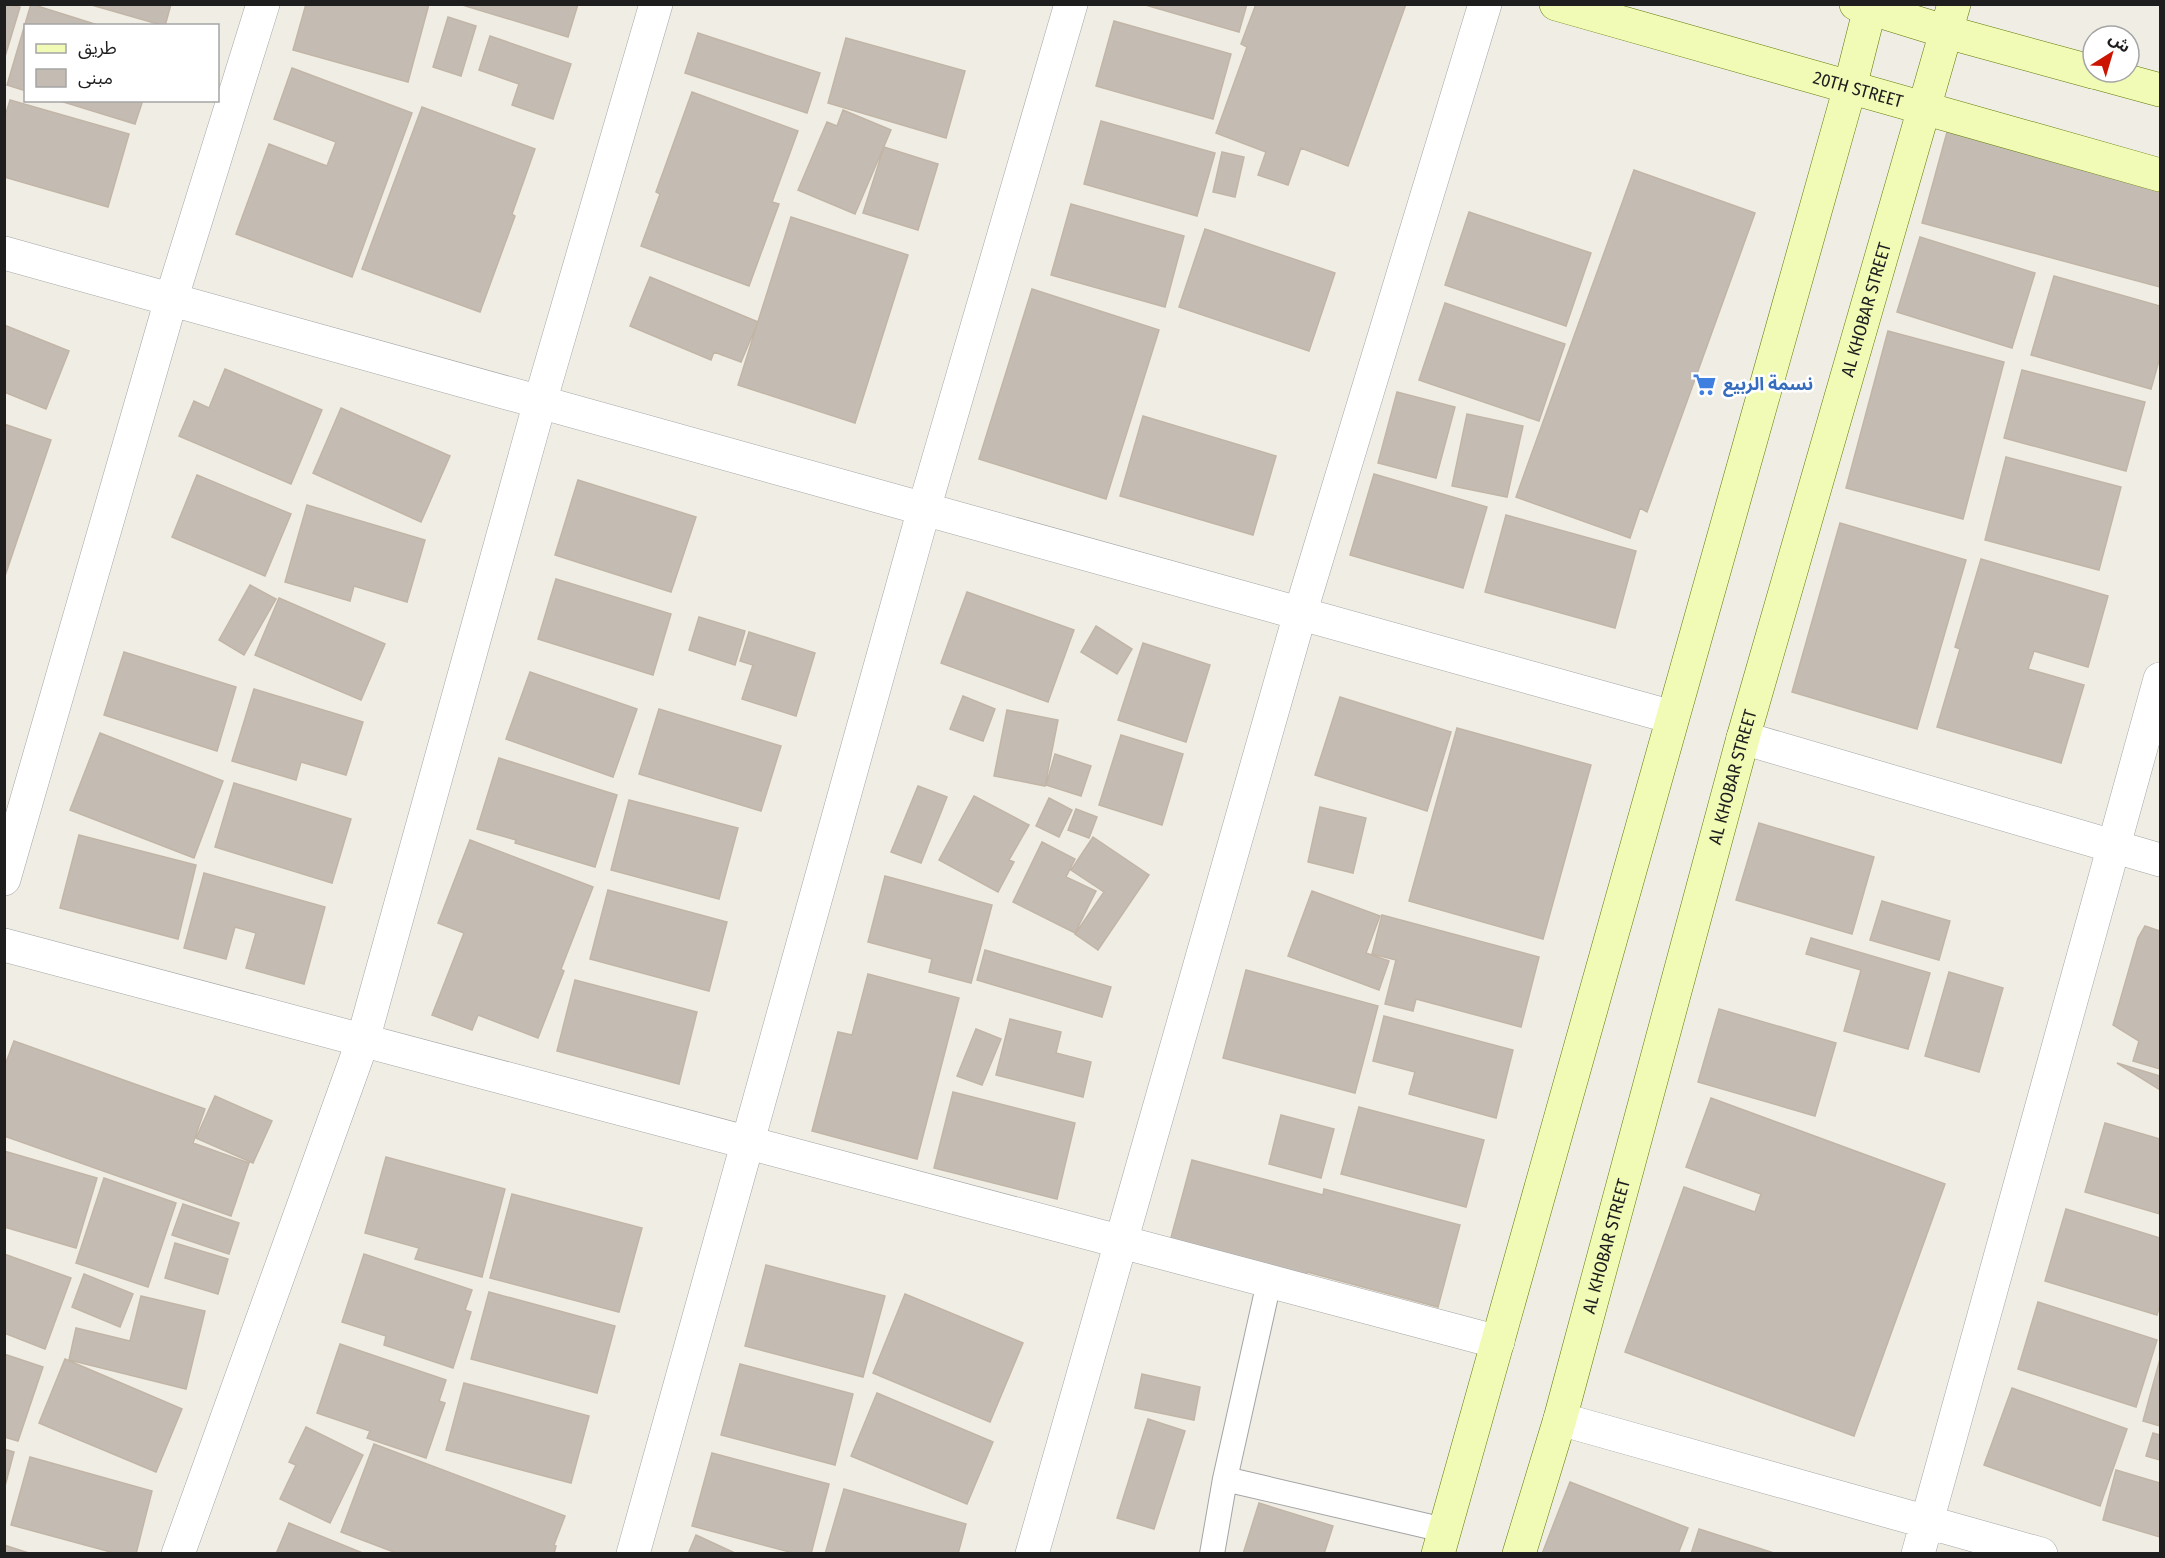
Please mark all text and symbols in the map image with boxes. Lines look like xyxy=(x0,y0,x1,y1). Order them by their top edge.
legend xyxy=(24,24,219,102)
north arrow xyxy=(2081,24,2141,84)
text: ش xyxy=(2105,28,2134,57)
text: طريق xyxy=(78,37,117,59)
street label: 20TH STREET xyxy=(1811,66,1906,113)
text: مبنى xyxy=(78,67,113,89)
street label: AL KHOBAR STREET xyxy=(1836,239,1896,379)
supermarket icon: نسمة الربيع xyxy=(1692,371,1718,397)
place label: نسمة الربيع xyxy=(1723,373,1813,397)
street label: AL KHOBAR STREET xyxy=(1704,706,1762,847)
street label: AL KHOBAR STREET xyxy=(1578,1176,1635,1316)

